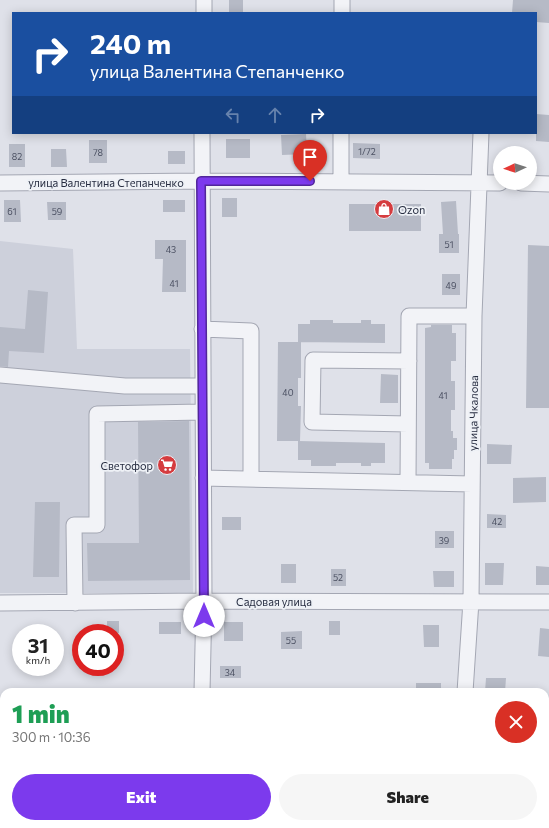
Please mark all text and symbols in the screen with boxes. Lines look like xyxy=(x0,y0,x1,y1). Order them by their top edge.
text: 240 m xyxy=(90,26,171,60)
icon: right xyxy=(24,28,76,80)
text: улица Валентина Степанченко xyxy=(90,60,345,82)
icon: left xyxy=(222,104,244,126)
icon: ahead xyxy=(264,104,286,126)
icon: right xyxy=(306,104,328,126)
pin xyxy=(293,140,327,181)
icon: arrive xyxy=(299,146,321,168)
house number: 1/72 xyxy=(358,146,376,157)
north arrow xyxy=(493,146,537,190)
map controls xyxy=(493,146,537,190)
house number: 78 xyxy=(93,147,103,158)
house number: 82 xyxy=(12,151,22,162)
street label: улица Валентина Степанченко xyxy=(28,176,184,189)
shop icon: Ozon xyxy=(373,198,395,220)
place label: Ozon xyxy=(398,203,425,216)
house number: 61 xyxy=(7,206,17,217)
house number: 59 xyxy=(52,206,62,217)
house number: 51 xyxy=(444,239,454,250)
house number: 43 xyxy=(166,244,176,255)
house number: 41 xyxy=(170,278,178,289)
house number: 49 xyxy=(446,280,456,291)
street label: улица Чкалова xyxy=(466,375,480,451)
house number: 40 xyxy=(282,387,294,398)
house number: 41 xyxy=(439,390,447,401)
supermarket icon: Светофор xyxy=(156,454,178,476)
place label: Светофор xyxy=(100,459,153,472)
house number: 42 xyxy=(492,516,502,527)
house number: 39 xyxy=(439,535,449,546)
house number: 52 xyxy=(333,572,343,583)
position arrow xyxy=(183,595,225,637)
street label: Садовая улица xyxy=(236,595,312,608)
speed limit sign: 40 xyxy=(72,624,124,676)
text: 31 xyxy=(28,633,48,657)
house number: 55 xyxy=(286,635,296,646)
text: km/h xyxy=(26,654,50,666)
house number: 34 xyxy=(225,667,236,678)
text: 1 min xyxy=(12,699,70,728)
button: close xyxy=(495,701,537,743)
text: 300 m · 10:36 xyxy=(12,729,91,745)
button: Exit xyxy=(12,774,271,820)
button: Share xyxy=(279,774,537,820)

